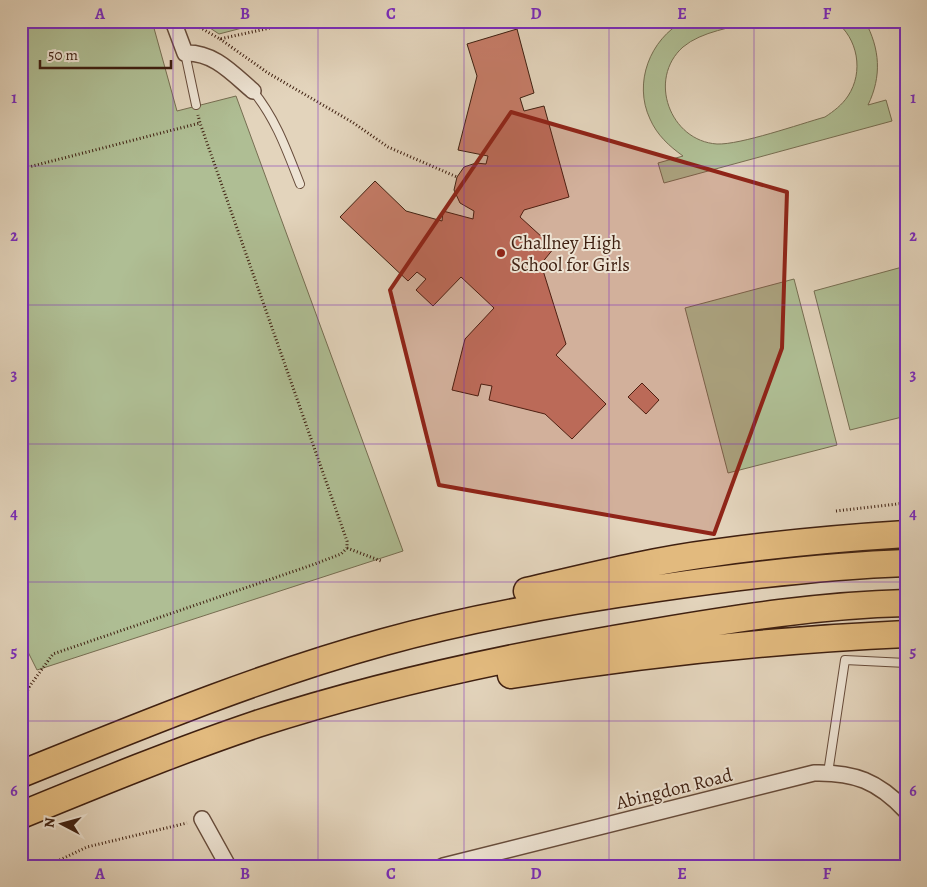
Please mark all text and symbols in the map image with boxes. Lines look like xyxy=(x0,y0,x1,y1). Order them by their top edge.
text: A xyxy=(94,3,106,25)
text: B xyxy=(240,3,250,25)
text: C xyxy=(386,3,396,25)
text: D xyxy=(530,3,542,25)
text: E xyxy=(677,3,687,25)
text: F xyxy=(823,3,832,25)
scale bar xyxy=(40,38,171,70)
text: 50 m xyxy=(48,45,78,65)
text: 1 xyxy=(11,87,17,109)
text: 1 xyxy=(910,87,916,109)
text: 2 xyxy=(10,225,18,247)
text: 2 xyxy=(909,225,917,247)
place label: Challney High School for Girls xyxy=(511,230,630,278)
marker: Challney High School for Girls xyxy=(495,247,507,259)
text: 3 xyxy=(11,364,18,386)
text: 3 xyxy=(910,364,917,386)
text: 4 xyxy=(10,503,18,525)
text: 4 xyxy=(909,503,917,525)
text: 5 xyxy=(11,641,18,663)
text: 5 xyxy=(910,641,917,663)
street label: Abingdon Road xyxy=(612,762,736,816)
text: 6 xyxy=(10,780,18,802)
text: 6 xyxy=(909,780,917,802)
north arrow xyxy=(38,800,88,850)
text: N xyxy=(40,817,60,829)
text: A xyxy=(94,863,106,885)
text: B xyxy=(240,863,250,885)
text: C xyxy=(386,863,396,885)
text: D xyxy=(530,863,542,885)
text: E xyxy=(677,863,687,885)
text: F xyxy=(823,863,832,885)

